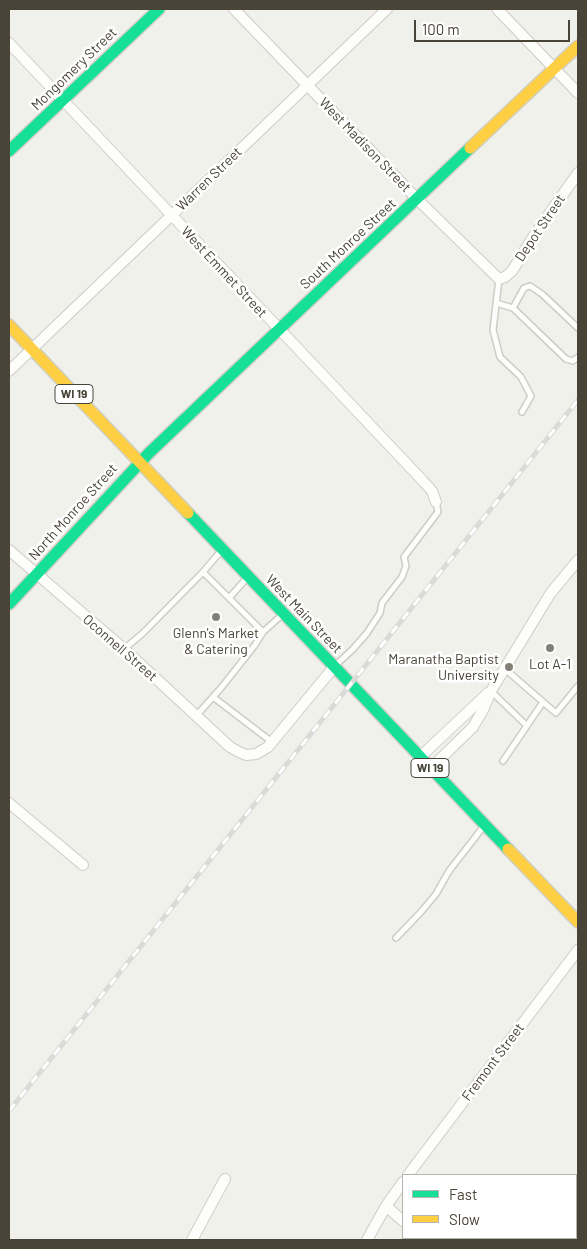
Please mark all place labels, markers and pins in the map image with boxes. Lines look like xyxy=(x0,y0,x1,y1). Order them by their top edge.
marker: Glenn's Market & Catering xyxy=(210,611,222,623)
place label: Glenn's Market & Catering xyxy=(173,625,259,658)
marker: Lot A-1 xyxy=(544,642,556,654)
place label: Maranatha Baptist University xyxy=(388,651,499,684)
place label: Lot A-1 xyxy=(529,656,571,672)
marker: Maranatha Baptist University xyxy=(503,661,515,673)

